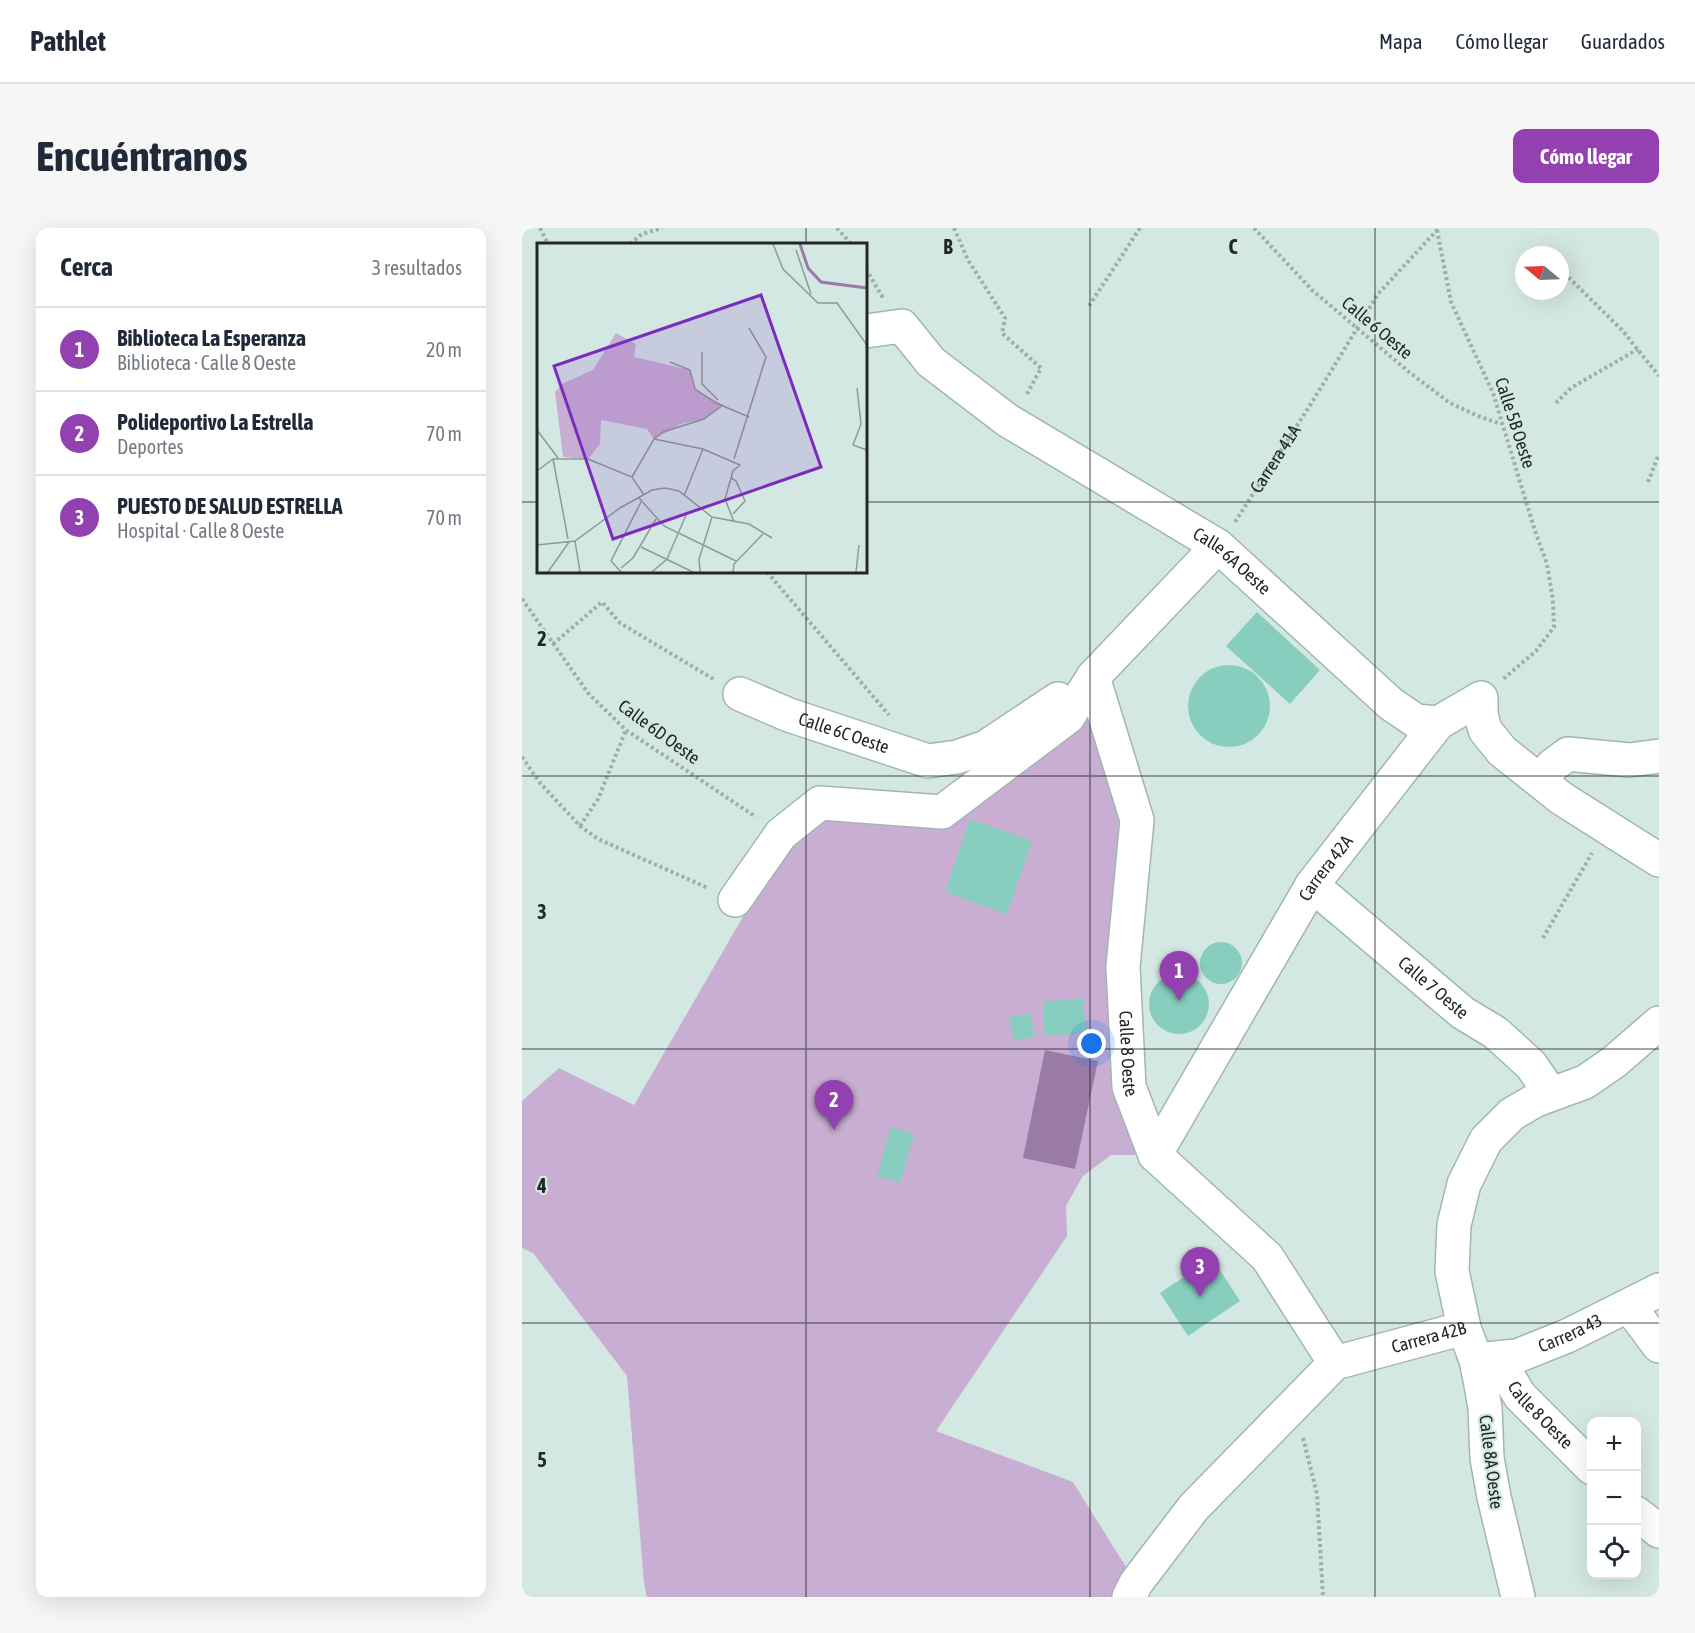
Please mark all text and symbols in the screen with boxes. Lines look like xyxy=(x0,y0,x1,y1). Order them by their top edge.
text: Pathlet xyxy=(30,25,106,57)
text: Mapa xyxy=(1379,29,1423,53)
text: Cómo llegar xyxy=(1456,29,1548,53)
text: Guardados xyxy=(1581,29,1665,53)
button: Cómo llegar xyxy=(1513,129,1659,183)
text: Encuéntranos xyxy=(36,132,248,180)
text: B xyxy=(943,235,953,258)
text: C xyxy=(1229,235,1238,258)
inset map xyxy=(537,243,867,573)
north arrow xyxy=(1515,246,1569,300)
text: Cerca xyxy=(60,252,113,282)
text: 3 resultados xyxy=(372,256,462,279)
street label: Calle 6 Oeste xyxy=(1338,292,1417,363)
text: Biblioteca La Esperanza xyxy=(117,325,306,351)
text: 1 xyxy=(75,338,84,361)
text: 20 m xyxy=(426,338,462,361)
text: Biblioteca · Calle 8 Oeste xyxy=(117,351,296,374)
street label: Calle 5B Oeste xyxy=(1491,375,1540,471)
text: Polideportivo La Estrella xyxy=(117,409,313,435)
street label: Carrera 41A xyxy=(1246,420,1305,497)
text: 2 xyxy=(75,422,84,445)
text: 70 m xyxy=(426,422,462,445)
text: Deportes xyxy=(117,435,184,458)
text: PUESTO DE SALUD ESTRELLA xyxy=(117,493,342,519)
text: 3 xyxy=(75,506,84,529)
text: 70 m xyxy=(426,506,462,529)
text: Hospital · Calle 8 Oeste xyxy=(117,519,284,542)
street label: Calle 6A Oeste xyxy=(1190,523,1275,599)
text: 2 xyxy=(537,627,547,650)
street label: Calle 6D Oeste xyxy=(614,695,704,768)
street label: Calle 6C Oeste xyxy=(796,708,892,757)
street label: Carrera 42A xyxy=(1294,831,1357,905)
text: 3 xyxy=(537,900,547,923)
pin: 1 xyxy=(1160,952,1198,1001)
street label: Calle 7 Oeste xyxy=(1394,952,1473,1023)
street label: Calle 8 Oeste xyxy=(1115,1010,1143,1099)
your location xyxy=(1077,1029,1106,1058)
pin: 2 xyxy=(814,1080,854,1130)
text: 4 xyxy=(536,1174,547,1197)
pin: 3 xyxy=(1180,1248,1220,1297)
street label: Carrera 43 xyxy=(1535,1309,1605,1356)
street label: Carrera 42B xyxy=(1389,1317,1469,1357)
street label: Calle 8 Oeste xyxy=(1504,1377,1578,1453)
street label: Calle 8A Oeste xyxy=(1475,1414,1508,1510)
map controls xyxy=(1587,1417,1641,1579)
button: + xyxy=(1587,1417,1641,1471)
text: 5 xyxy=(537,1448,547,1471)
button: − xyxy=(1587,1471,1641,1525)
button: locate xyxy=(1587,1525,1641,1579)

